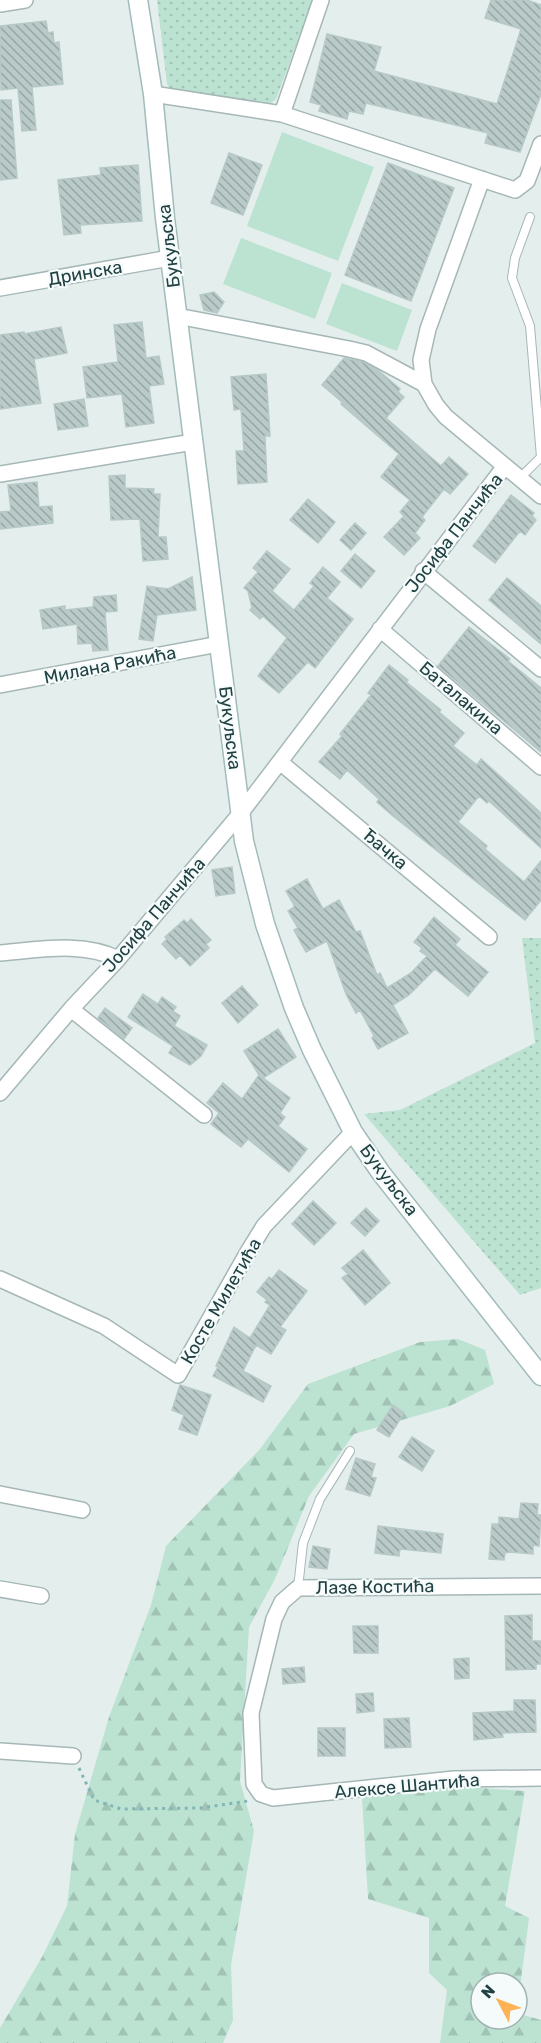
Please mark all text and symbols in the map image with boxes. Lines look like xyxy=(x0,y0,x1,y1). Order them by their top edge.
street label: Букуљска xyxy=(153,203,185,289)
street label: Дринска xyxy=(46,256,124,290)
street label: Јосифа Панчића xyxy=(401,469,507,597)
street label: Милана Ракића xyxy=(42,641,178,689)
street label: Баталакина xyxy=(415,657,507,739)
street label: Букуљска xyxy=(214,685,246,771)
street label: Ђачка xyxy=(358,824,412,874)
street label: Јосифа Панчића xyxy=(98,853,210,977)
street label: Букуљска xyxy=(355,1140,423,1220)
street label: Косте Милетића xyxy=(176,1234,266,1368)
street label: Лазе Костића xyxy=(315,1575,435,1599)
street label: Алексе Шантића xyxy=(334,1769,480,1803)
north arrow xyxy=(469,1971,529,2031)
text: N xyxy=(477,1981,499,2002)

